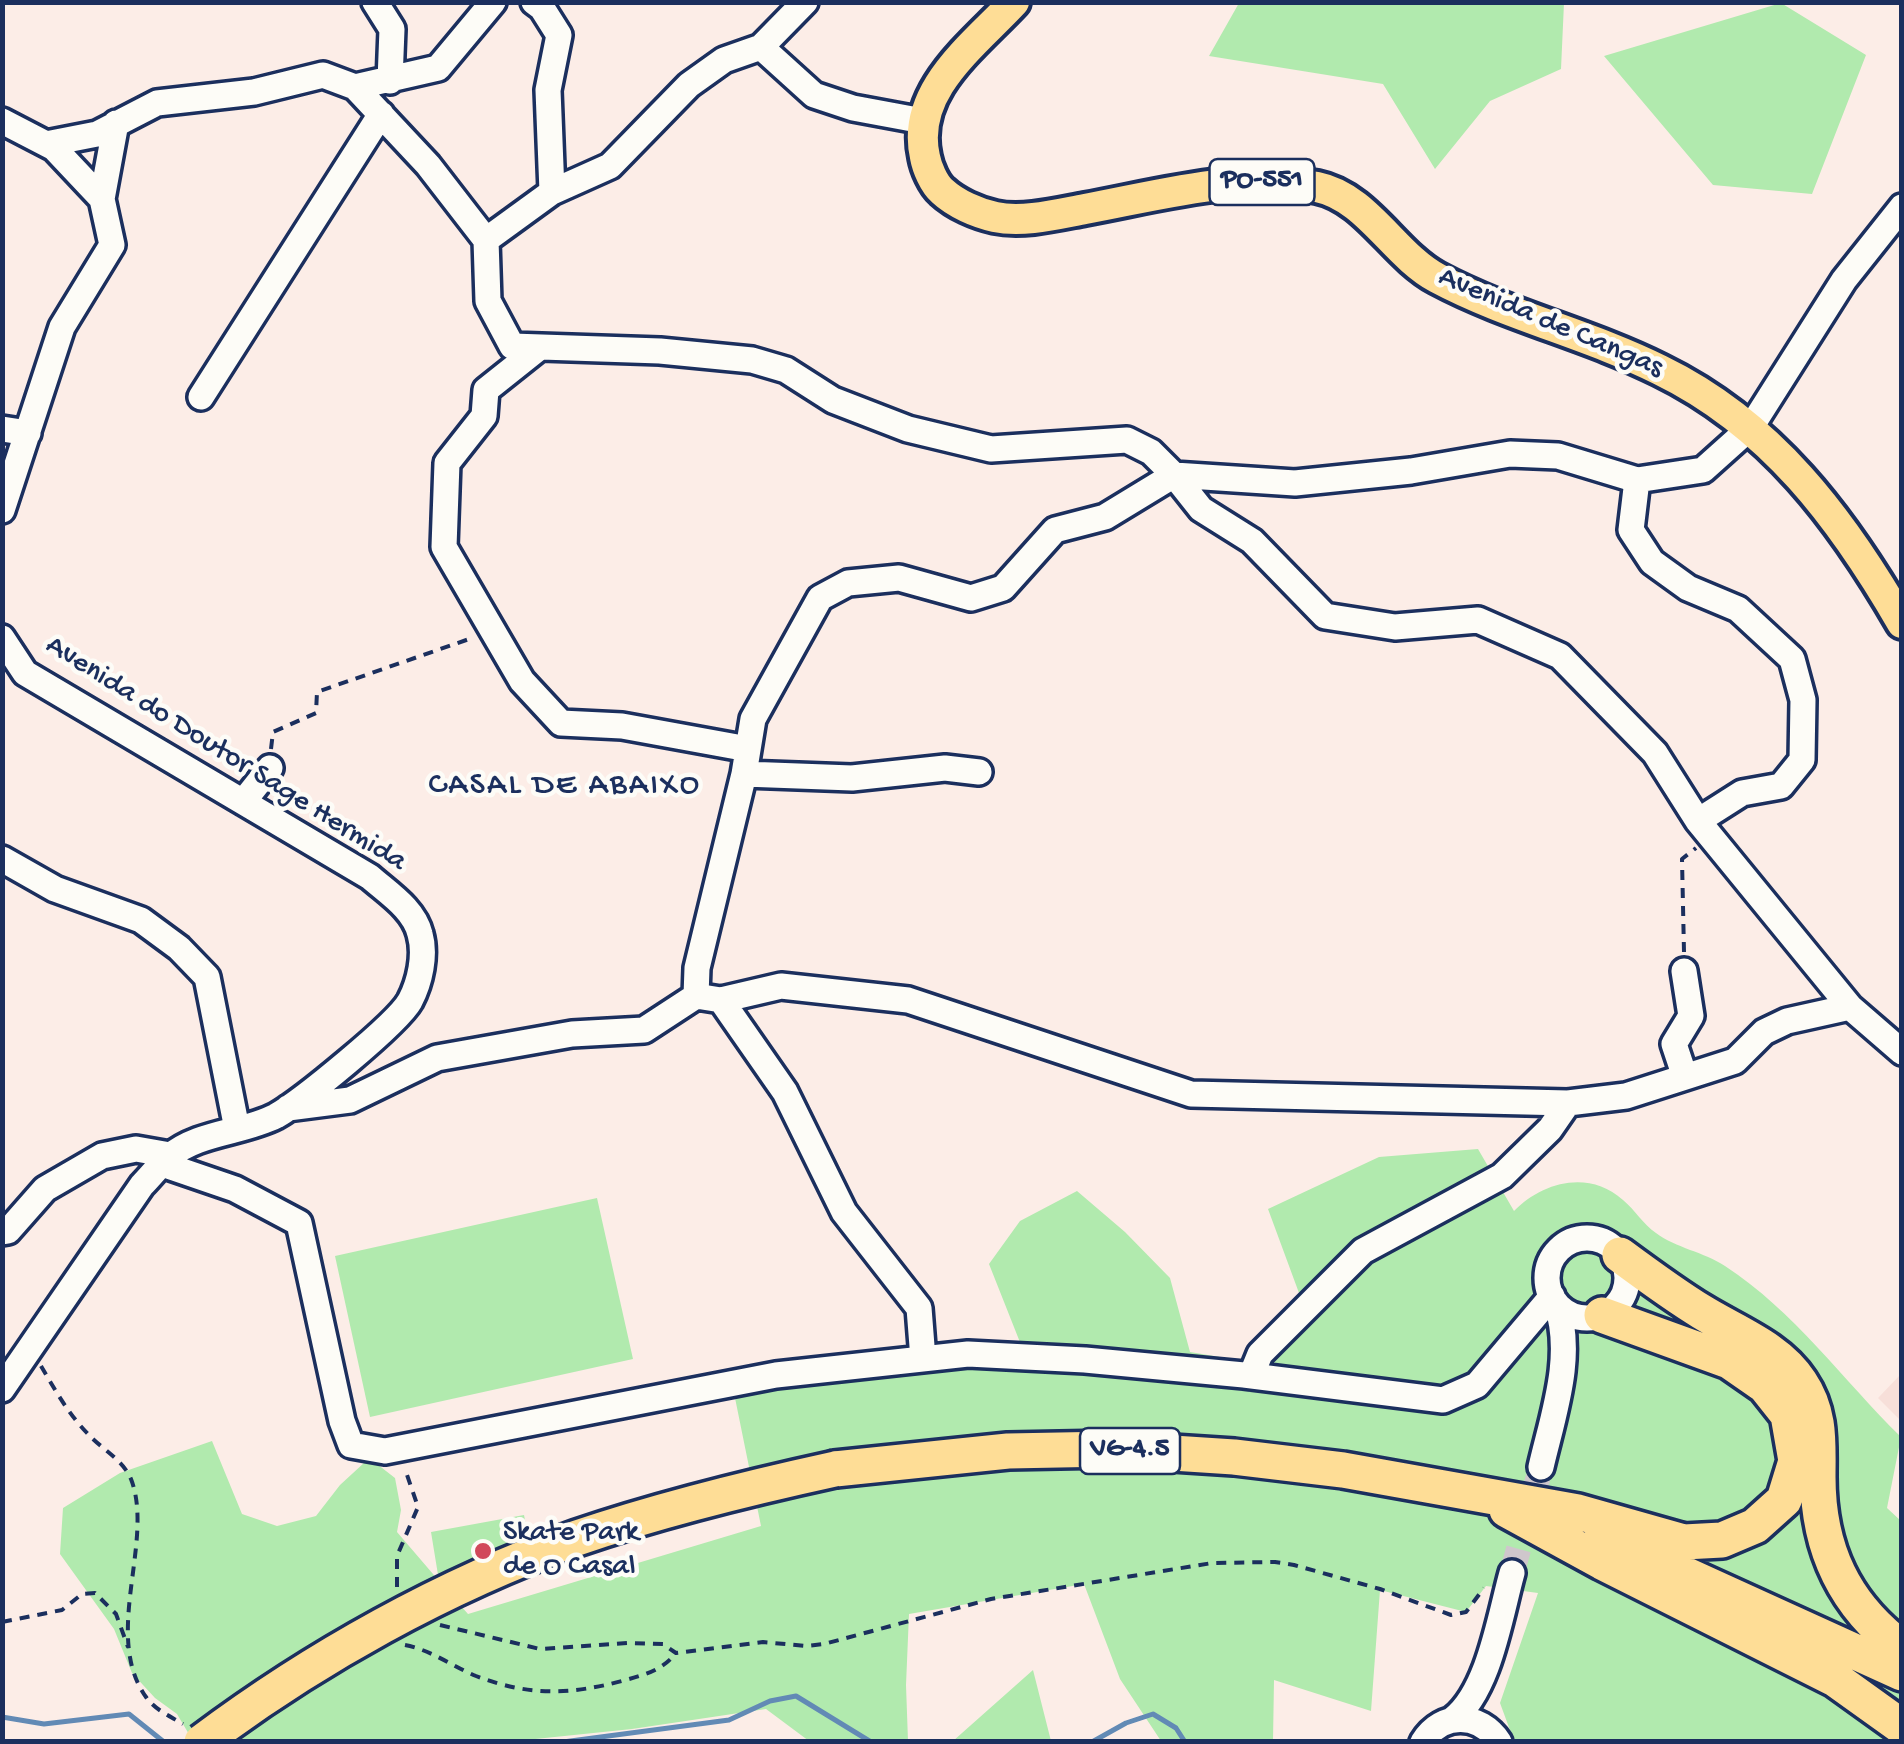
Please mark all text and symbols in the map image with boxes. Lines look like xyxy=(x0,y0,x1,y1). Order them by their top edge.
road number: PO-551 xyxy=(1210,159,1314,205)
street label: Avenida de Cangas xyxy=(1432,260,1668,388)
street label: Avenida do Doutor Sage Hermida xyxy=(38,629,412,881)
district label: CASAL DE ABAIXO xyxy=(428,768,702,806)
road number: VG-4.5 xyxy=(1080,1428,1180,1474)
place label: Skate Park de O Casal xyxy=(503,1516,639,1586)
marker: Skate Park de O Casal xyxy=(472,1540,494,1562)

